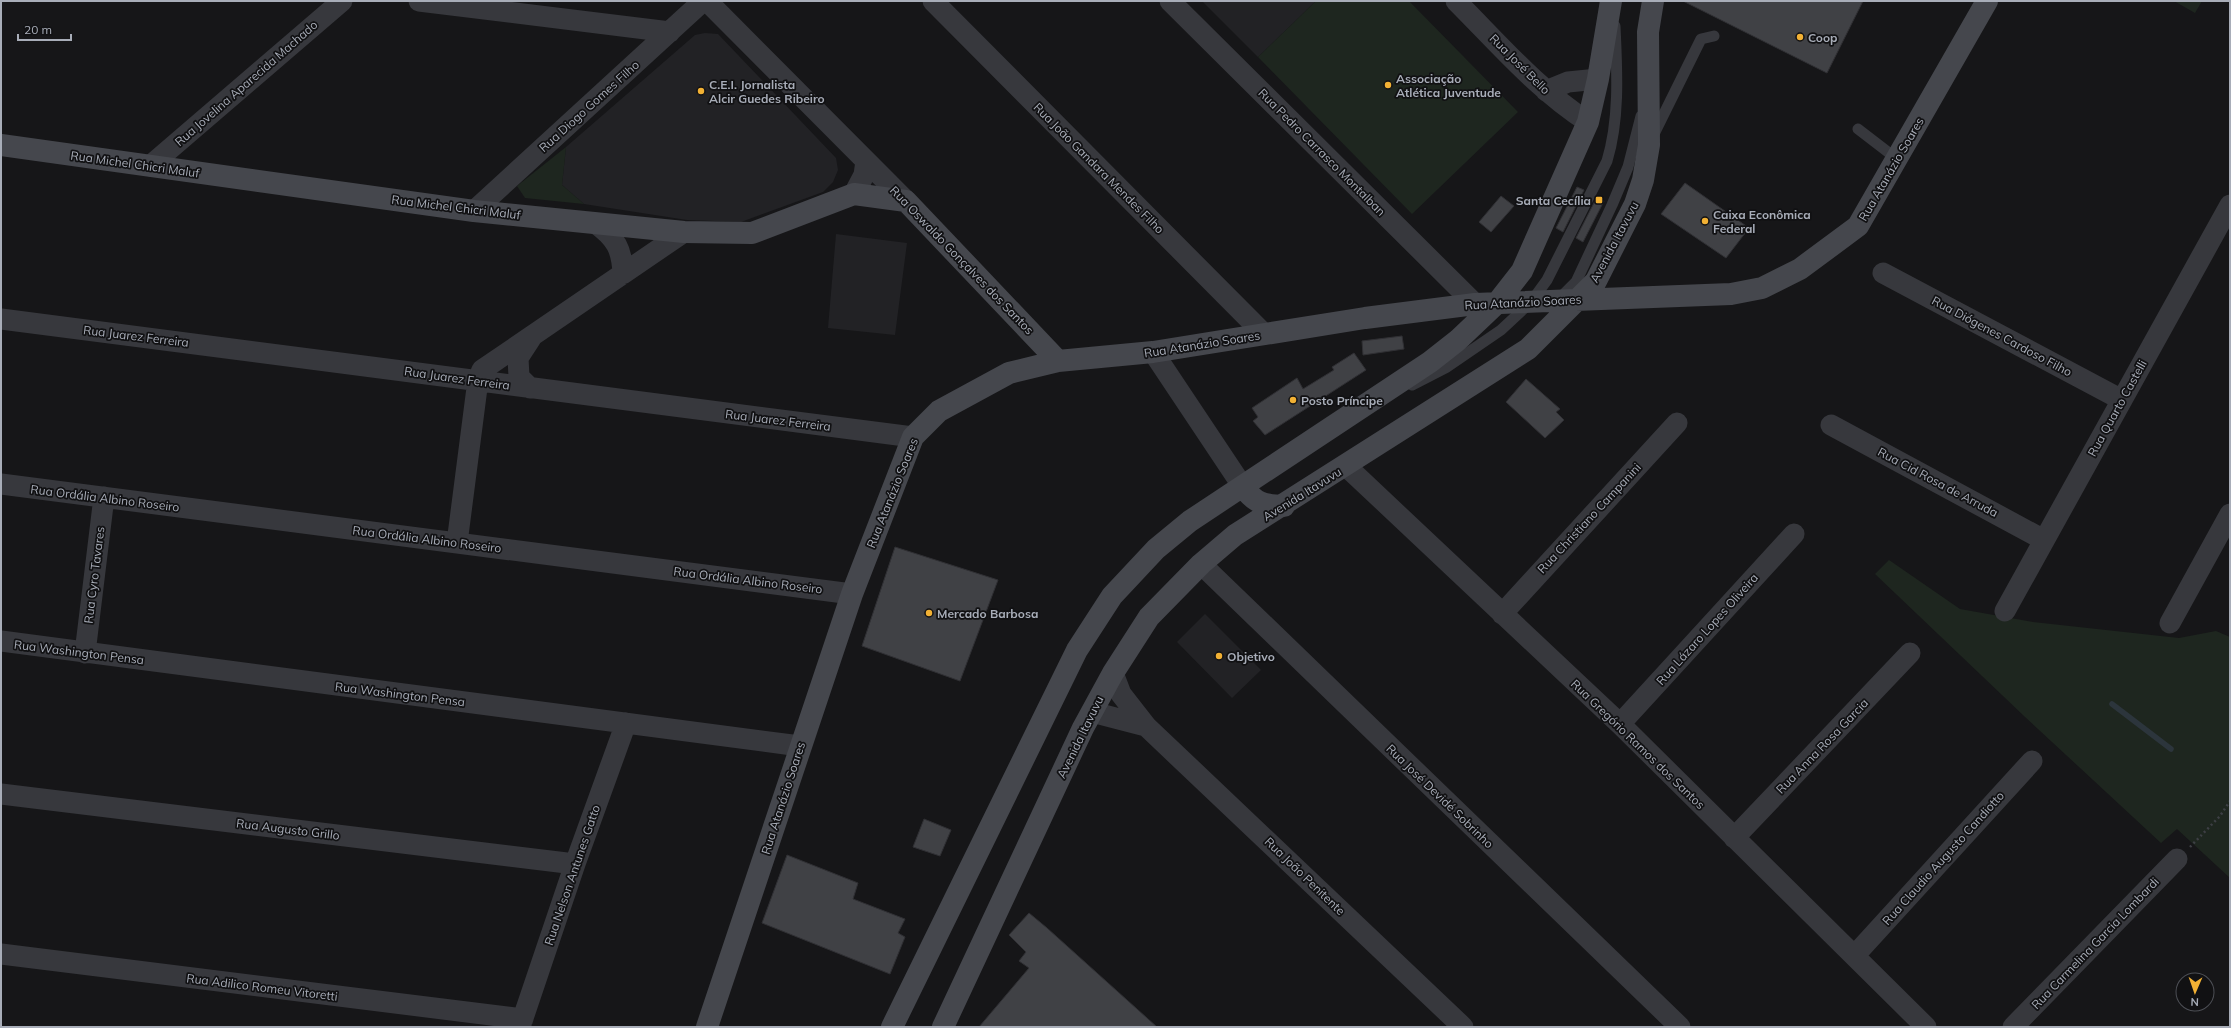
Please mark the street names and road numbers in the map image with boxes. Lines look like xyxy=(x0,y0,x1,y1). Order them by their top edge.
street label: Rua Jovelina Aparecida Machado xyxy=(172,17,321,149)
street label: Rua José Bello xyxy=(1487,31,1553,97)
street label: Rua Diogo Gomes Filho xyxy=(536,57,642,155)
street label: Rua Pedro Carrasco Montalban xyxy=(1255,85,1389,219)
street label: Rua João Gandara Mendes Filho xyxy=(1031,100,1168,237)
street label: Rua Atanázio Soares xyxy=(1855,114,1927,224)
street label: Rua Michel Chicri Maluf xyxy=(70,148,201,181)
street label: Rua Oswaldo Gonçalves dos Santos xyxy=(887,183,1037,337)
street label: Rua Michel Chicri Maluf xyxy=(391,192,522,222)
street label: Avenida Itavuvu xyxy=(1586,199,1642,285)
street label: Rua Atanázio Soares xyxy=(1464,291,1582,313)
street label: Rua Diógenes Cardoso Filho xyxy=(1929,293,2075,379)
street label: Rua Juarez Ferreira xyxy=(82,322,190,350)
street label: Rua Atanázio Soares xyxy=(1143,327,1261,361)
street label: Rua Quarto Castelli xyxy=(2084,357,2150,459)
street label: Rua Juarez Ferreira xyxy=(403,363,511,393)
street label: Rua Juarez Ferreira xyxy=(724,406,832,434)
street label: Rua Atanázio Soares xyxy=(863,436,921,550)
street label: Rua Cid Rosa de Arruda xyxy=(1875,444,2001,520)
street label: Rua Christiano Campanini xyxy=(1534,460,1644,576)
street label: Avenida Itavuvu xyxy=(1260,464,1344,524)
street label: Rua Ordália Albino Roseiro xyxy=(30,481,180,515)
street label: Rua Ordália Albino Roseiro xyxy=(352,522,502,556)
street label: Rua Cyro Tavares xyxy=(81,525,107,624)
street label: Rua Ordália Albino Roseiro xyxy=(673,563,823,597)
street label: Rua Lázaro Lopes Oliveira xyxy=(1653,570,1761,688)
street label: Rua Washington Pensa xyxy=(13,637,145,667)
street label: Rua Gregório Ramos dos Santos xyxy=(1568,676,1708,812)
street label: Rua Washington Pensa xyxy=(334,679,466,709)
street label: Avenida Itavuvu xyxy=(1054,693,1106,781)
street label: Rua Anna Rosa Garcia xyxy=(1773,695,1871,797)
street label: Rua Atanázio Soares xyxy=(758,740,808,856)
street label: Rua José Devidé Sobrinho xyxy=(1383,741,1497,851)
street label: Rua Claudio Augusto Candiotto xyxy=(1879,788,2007,928)
street label: Rua Nelson Antunes Gatto xyxy=(541,803,603,947)
street label: Rua Augusto Grillo xyxy=(235,815,341,843)
street label: Rua João Penitente xyxy=(1262,834,1348,918)
street label: Rua Carmelina Garcia Lombardi xyxy=(2028,874,2162,1012)
street label: Rua Adilico Romeu Vitoretti xyxy=(186,970,339,1004)

